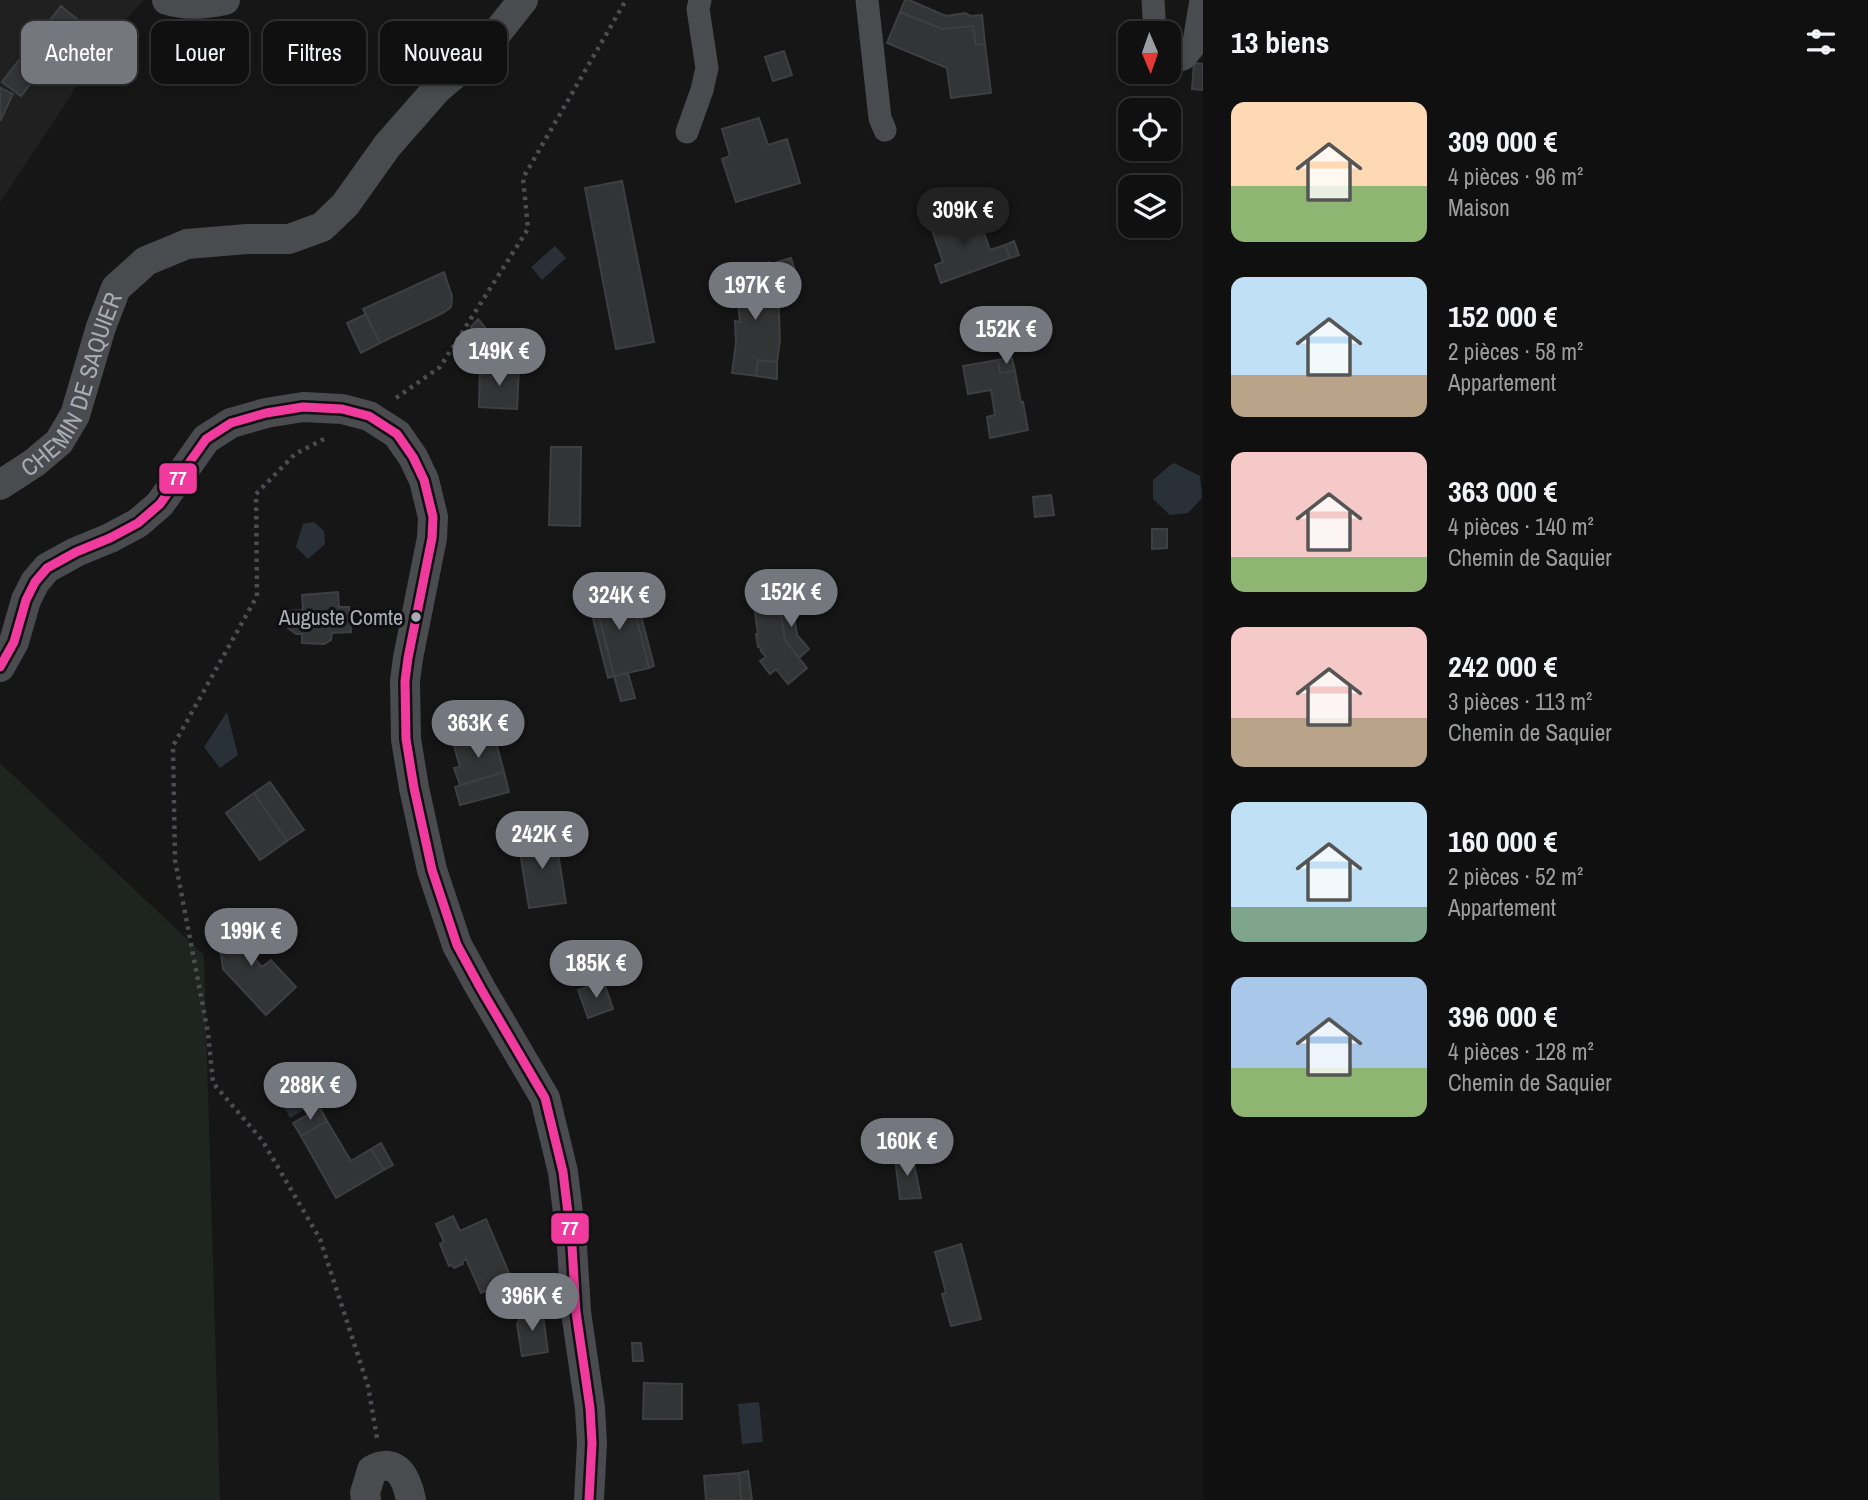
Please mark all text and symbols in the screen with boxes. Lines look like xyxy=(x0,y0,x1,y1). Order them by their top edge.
chip: Acheter xyxy=(21,21,137,84)
chip: Louer xyxy=(151,21,249,84)
chip: Filtres xyxy=(263,21,366,84)
chip: Nouveau xyxy=(380,21,507,84)
north arrow xyxy=(1118,21,1181,84)
map controls xyxy=(1118,21,1181,238)
text: 13 biens xyxy=(1231,22,1329,62)
icon: filters xyxy=(1802,23,1840,61)
button: locate xyxy=(1118,98,1181,161)
text: 309 000 € xyxy=(1448,121,1557,161)
icon: home xyxy=(1287,130,1371,214)
text: 4 pièces · 96 m² xyxy=(1448,161,1583,192)
button: layers xyxy=(1118,175,1181,238)
pin: 309K € xyxy=(906,188,1020,247)
text: Maison xyxy=(1448,192,1510,223)
text: 309K € xyxy=(933,194,993,225)
pin: 197K € xyxy=(698,262,812,322)
text: 197K € xyxy=(725,269,785,300)
street label: CHEMIN DE SAQUIER xyxy=(15,288,129,483)
text: 152 000 € xyxy=(1448,296,1557,336)
icon: home xyxy=(1287,305,1371,389)
pin: 152K € xyxy=(949,306,1063,366)
text: 152K € xyxy=(976,313,1036,344)
pin: 149K € xyxy=(442,328,556,388)
text: 149K € xyxy=(469,335,529,366)
text: 2 pièces · 58 m² xyxy=(1448,336,1583,367)
text: Appartement xyxy=(1448,367,1556,398)
line badge: 77 xyxy=(158,462,198,495)
text: 77 xyxy=(169,465,187,491)
text: 363 000 € xyxy=(1448,471,1557,511)
icon: home xyxy=(1287,480,1371,564)
text: 4 pièces · 140 m² xyxy=(1448,511,1594,542)
text: Chemin de Saquier xyxy=(1448,542,1612,573)
pin: 152K € xyxy=(734,570,848,629)
pin: 324K € xyxy=(562,572,676,632)
text: 152K € xyxy=(761,576,821,607)
text: 324K € xyxy=(589,579,649,610)
place label: Auguste Comte xyxy=(278,602,403,632)
marker: Auguste Comte xyxy=(409,610,423,624)
text: 242 000 € xyxy=(1448,646,1557,686)
icon: home xyxy=(1287,655,1371,739)
text: 3 pièces · 113 m² xyxy=(1448,686,1592,717)
pin: 363K € xyxy=(421,700,535,760)
text: 363K € xyxy=(448,707,508,738)
text: Chemin de Saquier xyxy=(1448,717,1612,748)
pin: 242K € xyxy=(485,812,599,871)
text: 242K € xyxy=(512,818,572,849)
text: 160 000 € xyxy=(1448,821,1557,861)
icon: home xyxy=(1287,830,1371,914)
text: 2 pièces · 52 m² xyxy=(1448,861,1583,892)
text: Appartement xyxy=(1448,892,1556,923)
pin: 199K € xyxy=(194,908,308,968)
text: 199K € xyxy=(221,915,281,946)
pin: 185K € xyxy=(539,940,653,1000)
text: 185K € xyxy=(566,947,626,978)
text: 396 000 € xyxy=(1448,996,1557,1036)
icon: home xyxy=(1287,1005,1371,1089)
text: 4 pièces · 128 m² xyxy=(1448,1036,1594,1067)
pin: 288K € xyxy=(253,1062,367,1122)
text: Chemin de Saquier xyxy=(1448,1067,1612,1098)
text: 288K € xyxy=(280,1069,340,1100)
pin: 160K € xyxy=(850,1118,964,1178)
text: 160K € xyxy=(877,1125,937,1156)
line badge: 77 xyxy=(550,1212,590,1245)
text: 77 xyxy=(561,1215,579,1241)
pin: 396K € xyxy=(475,1274,589,1333)
text: 396K € xyxy=(502,1280,562,1311)

